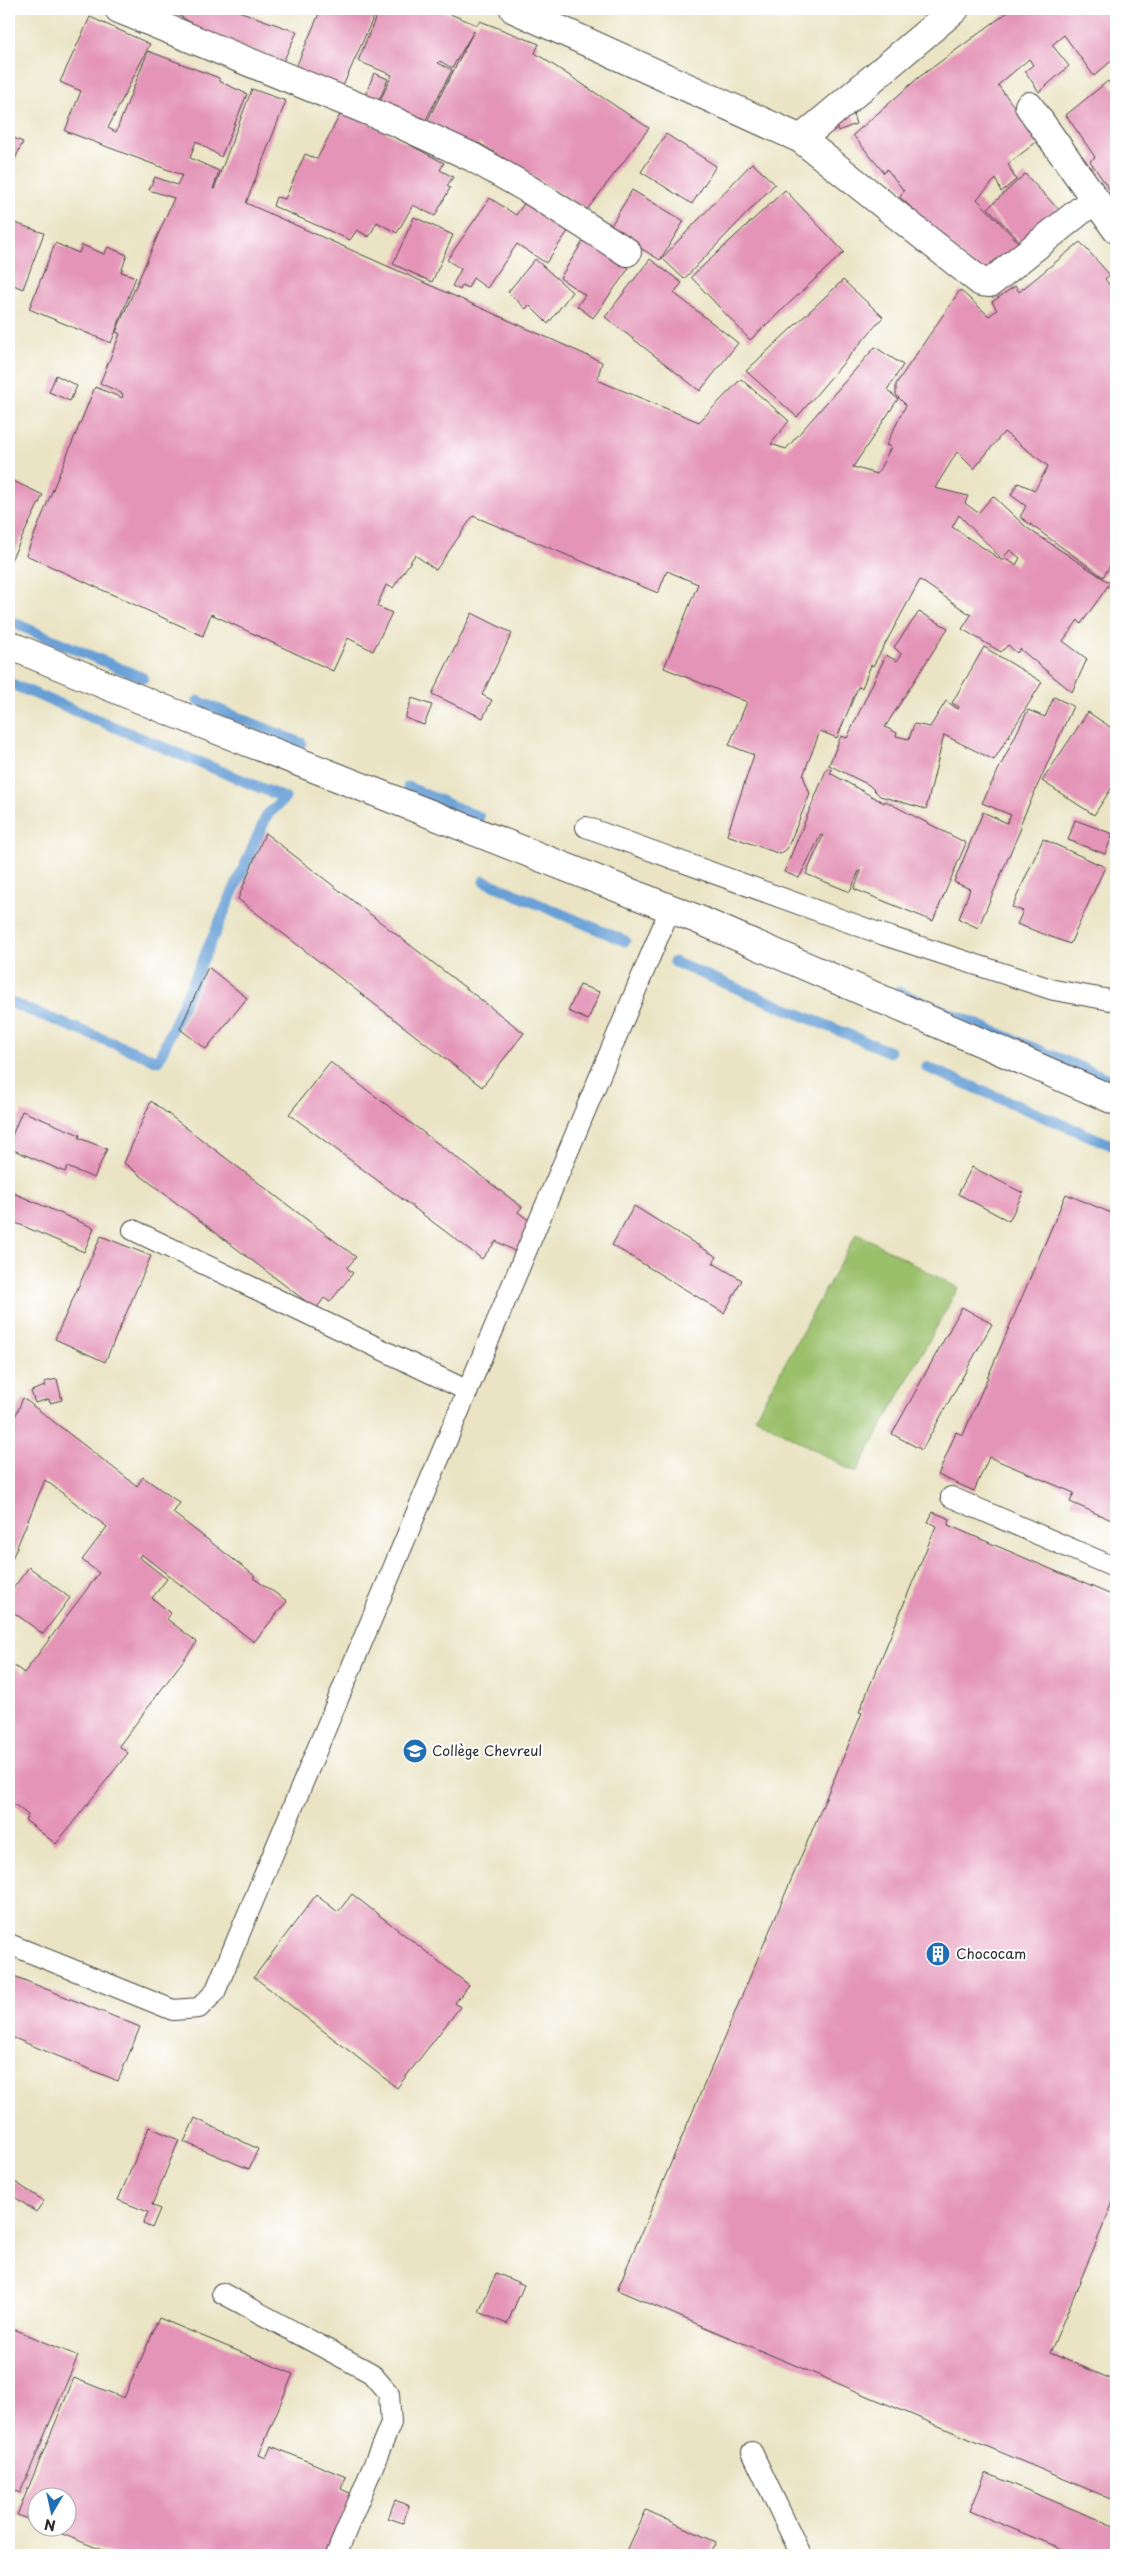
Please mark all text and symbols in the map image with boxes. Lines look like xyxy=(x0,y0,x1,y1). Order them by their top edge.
school or university icon: Collège Chevreul xyxy=(402,1738,428,1764)
place label: Collège Chevreul xyxy=(432,1740,542,1761)
building icon: Chococam xyxy=(925,1941,951,1967)
place label: Chococam xyxy=(956,1943,1026,1964)
north arrow xyxy=(28,2486,78,2536)
text: N xyxy=(43,2514,57,2537)

